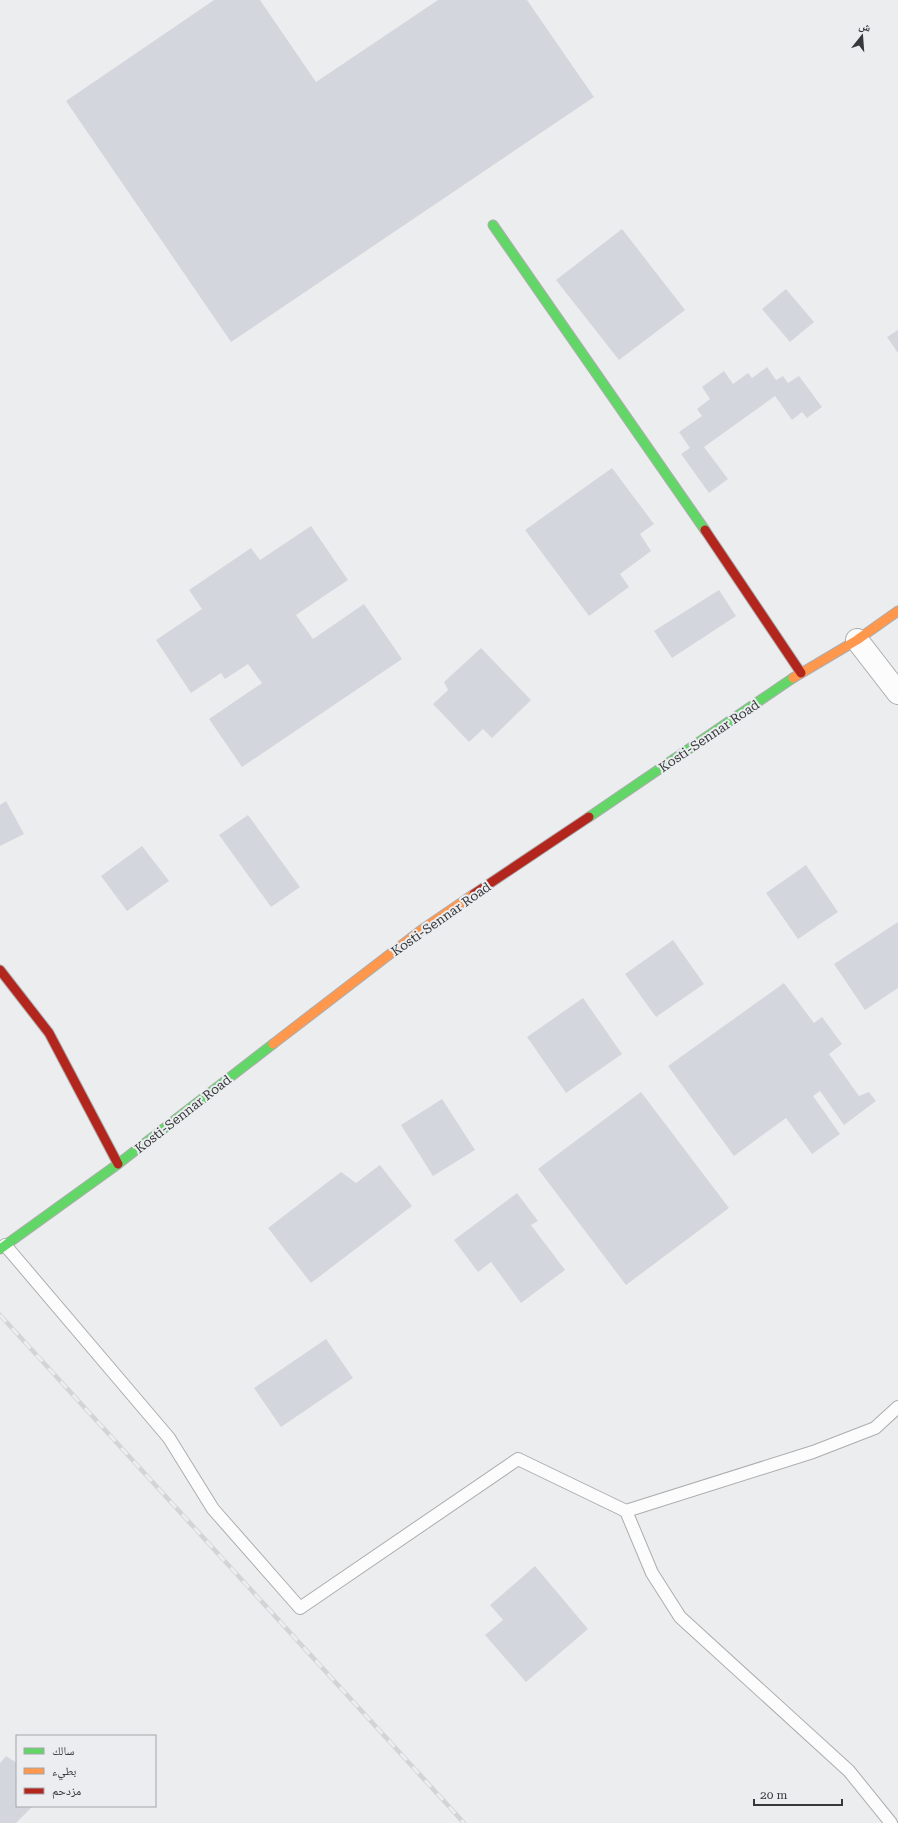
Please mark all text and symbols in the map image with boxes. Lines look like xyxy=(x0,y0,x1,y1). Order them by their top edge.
north arrow xyxy=(842,16,882,56)
text: ش xyxy=(857,19,873,36)
street label: Kosti-Sennar Road xyxy=(656,696,763,775)
street label: Kosti-Sennar Road xyxy=(388,879,494,959)
street label: Kosti-Sennar Road xyxy=(132,1071,235,1156)
legend xyxy=(16,1735,156,1807)
text: سالك xyxy=(52,1744,74,1758)
text: بطيء xyxy=(52,1764,76,1781)
scale bar xyxy=(754,1781,842,1807)
text: مزدحم xyxy=(52,1784,81,1799)
text: 20 m xyxy=(760,1788,787,1802)

